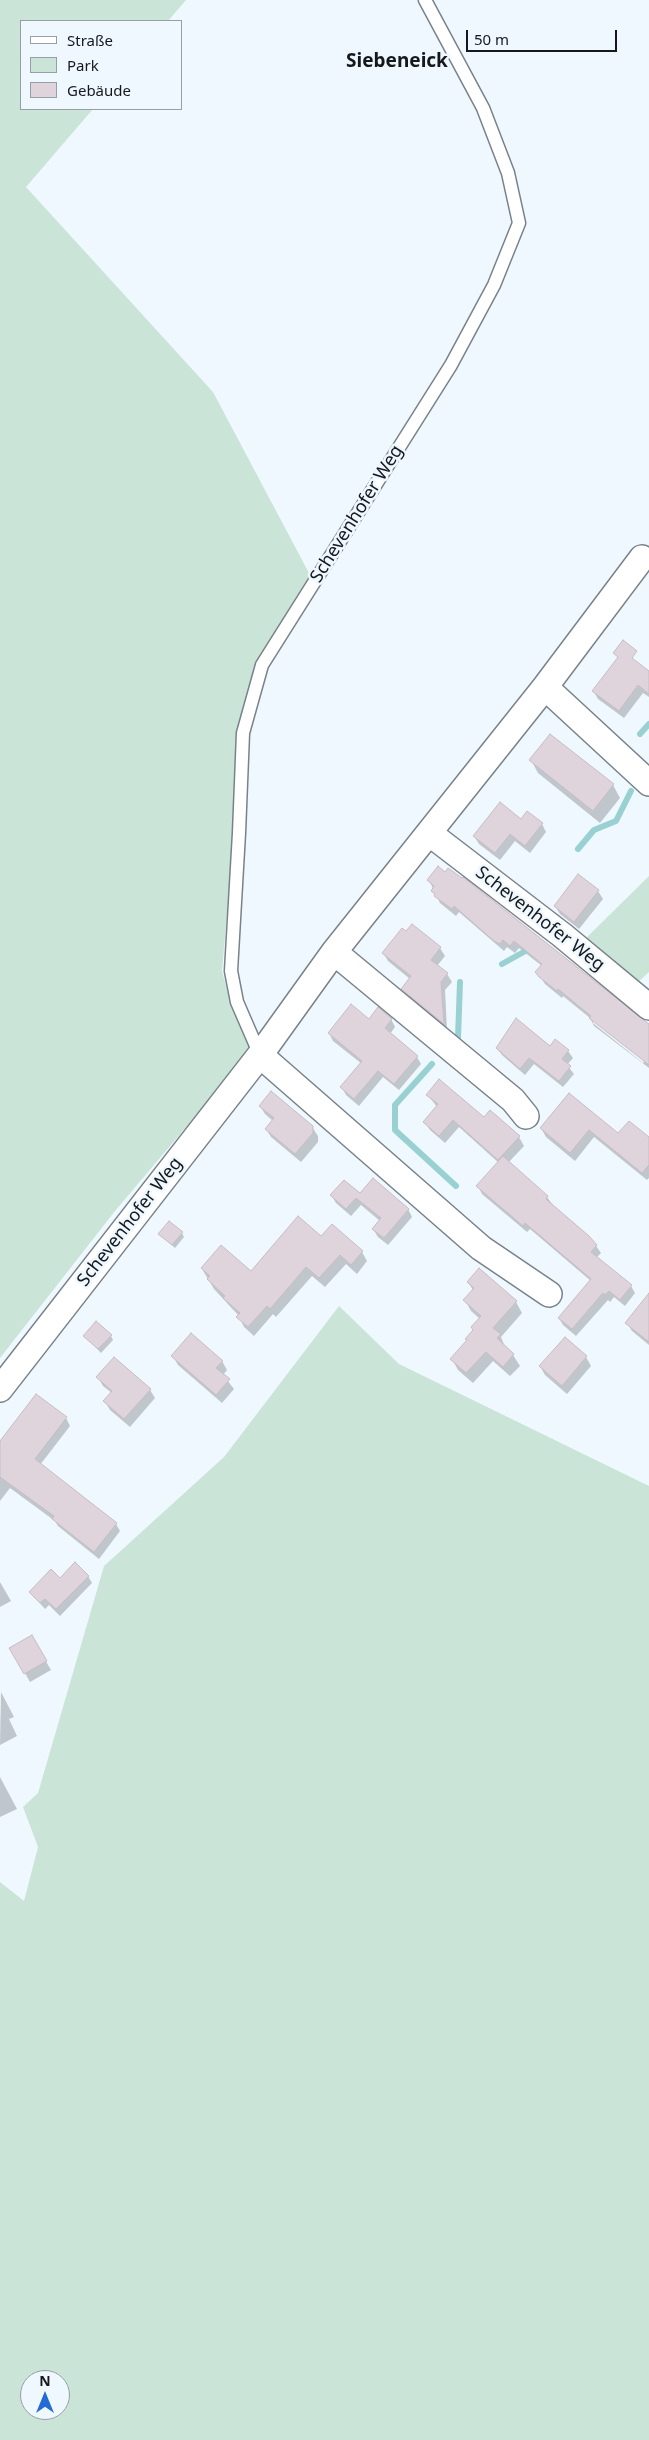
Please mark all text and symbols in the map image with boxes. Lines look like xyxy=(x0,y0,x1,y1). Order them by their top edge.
legend xyxy=(20,20,182,110)
scale bar xyxy=(469,20,620,52)
text: 50 m xyxy=(474,29,509,49)
text: Straße xyxy=(67,30,113,50)
district label: Siebeneick xyxy=(346,51,448,73)
text: Park xyxy=(67,55,99,75)
text: Gebäude xyxy=(67,80,131,100)
street label: Schevenhofer Weg xyxy=(306,441,408,587)
street label: Schevenhofer Weg xyxy=(471,862,609,976)
street label: Schevenhofer Weg xyxy=(73,1153,187,1291)
north arrow xyxy=(20,2370,70,2420)
text: N xyxy=(39,2371,51,2390)

